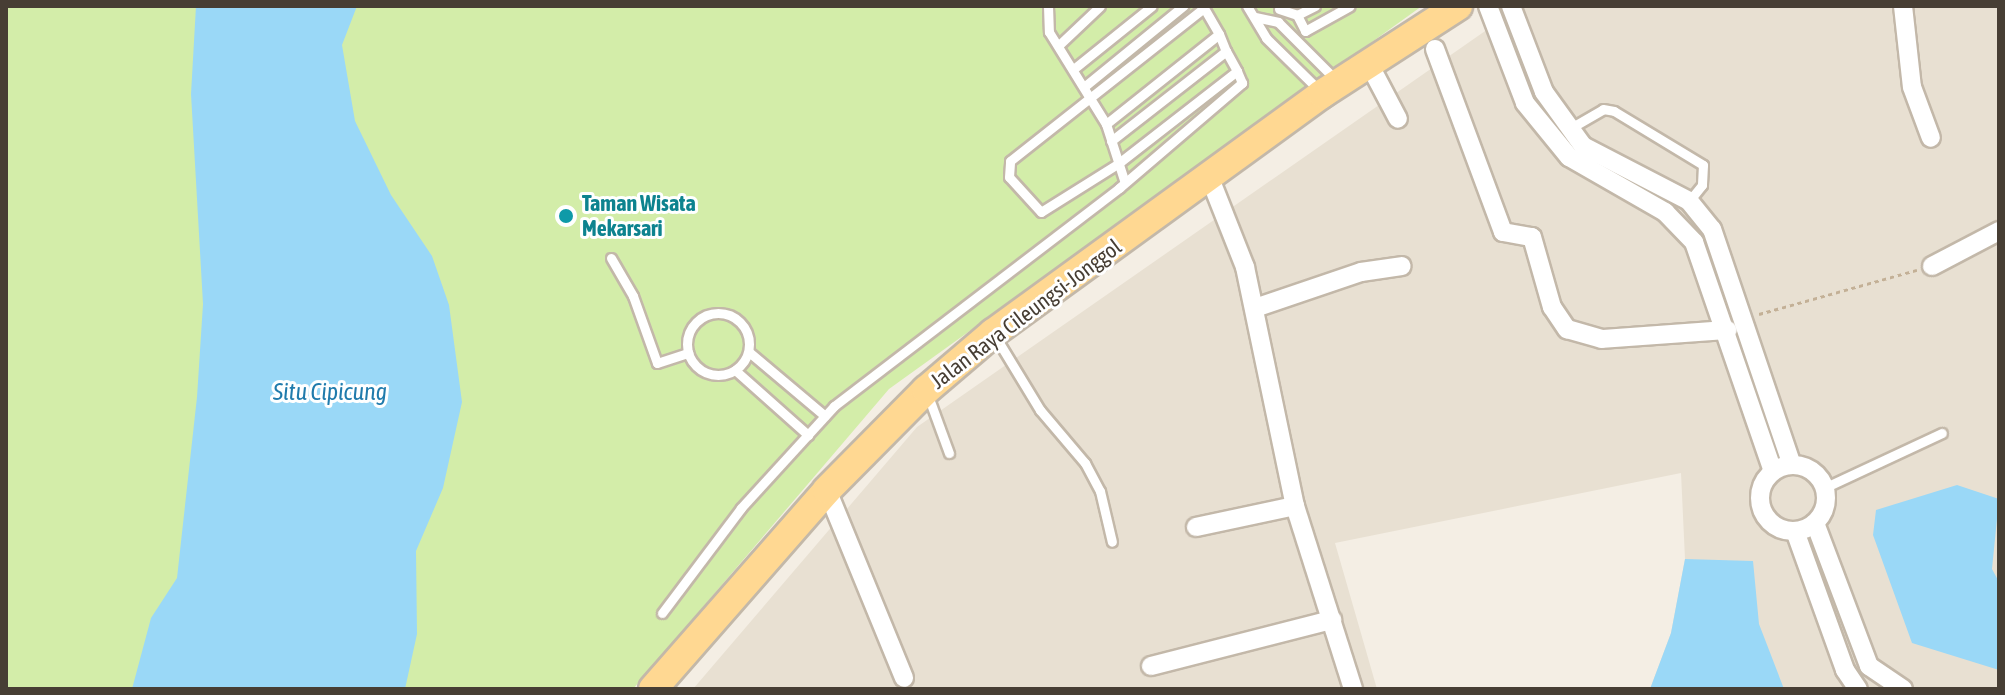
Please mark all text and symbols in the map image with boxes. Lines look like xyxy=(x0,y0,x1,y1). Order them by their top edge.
place label: Taman Wisata Mekarsari xyxy=(582,190,696,242)
marker: Taman Wisata Mekarsari xyxy=(557,207,575,225)
street label: Jalan Raya Cileungsi-Jonggol xyxy=(925,234,1127,394)
water label: Situ Cipicung xyxy=(273,378,387,406)

